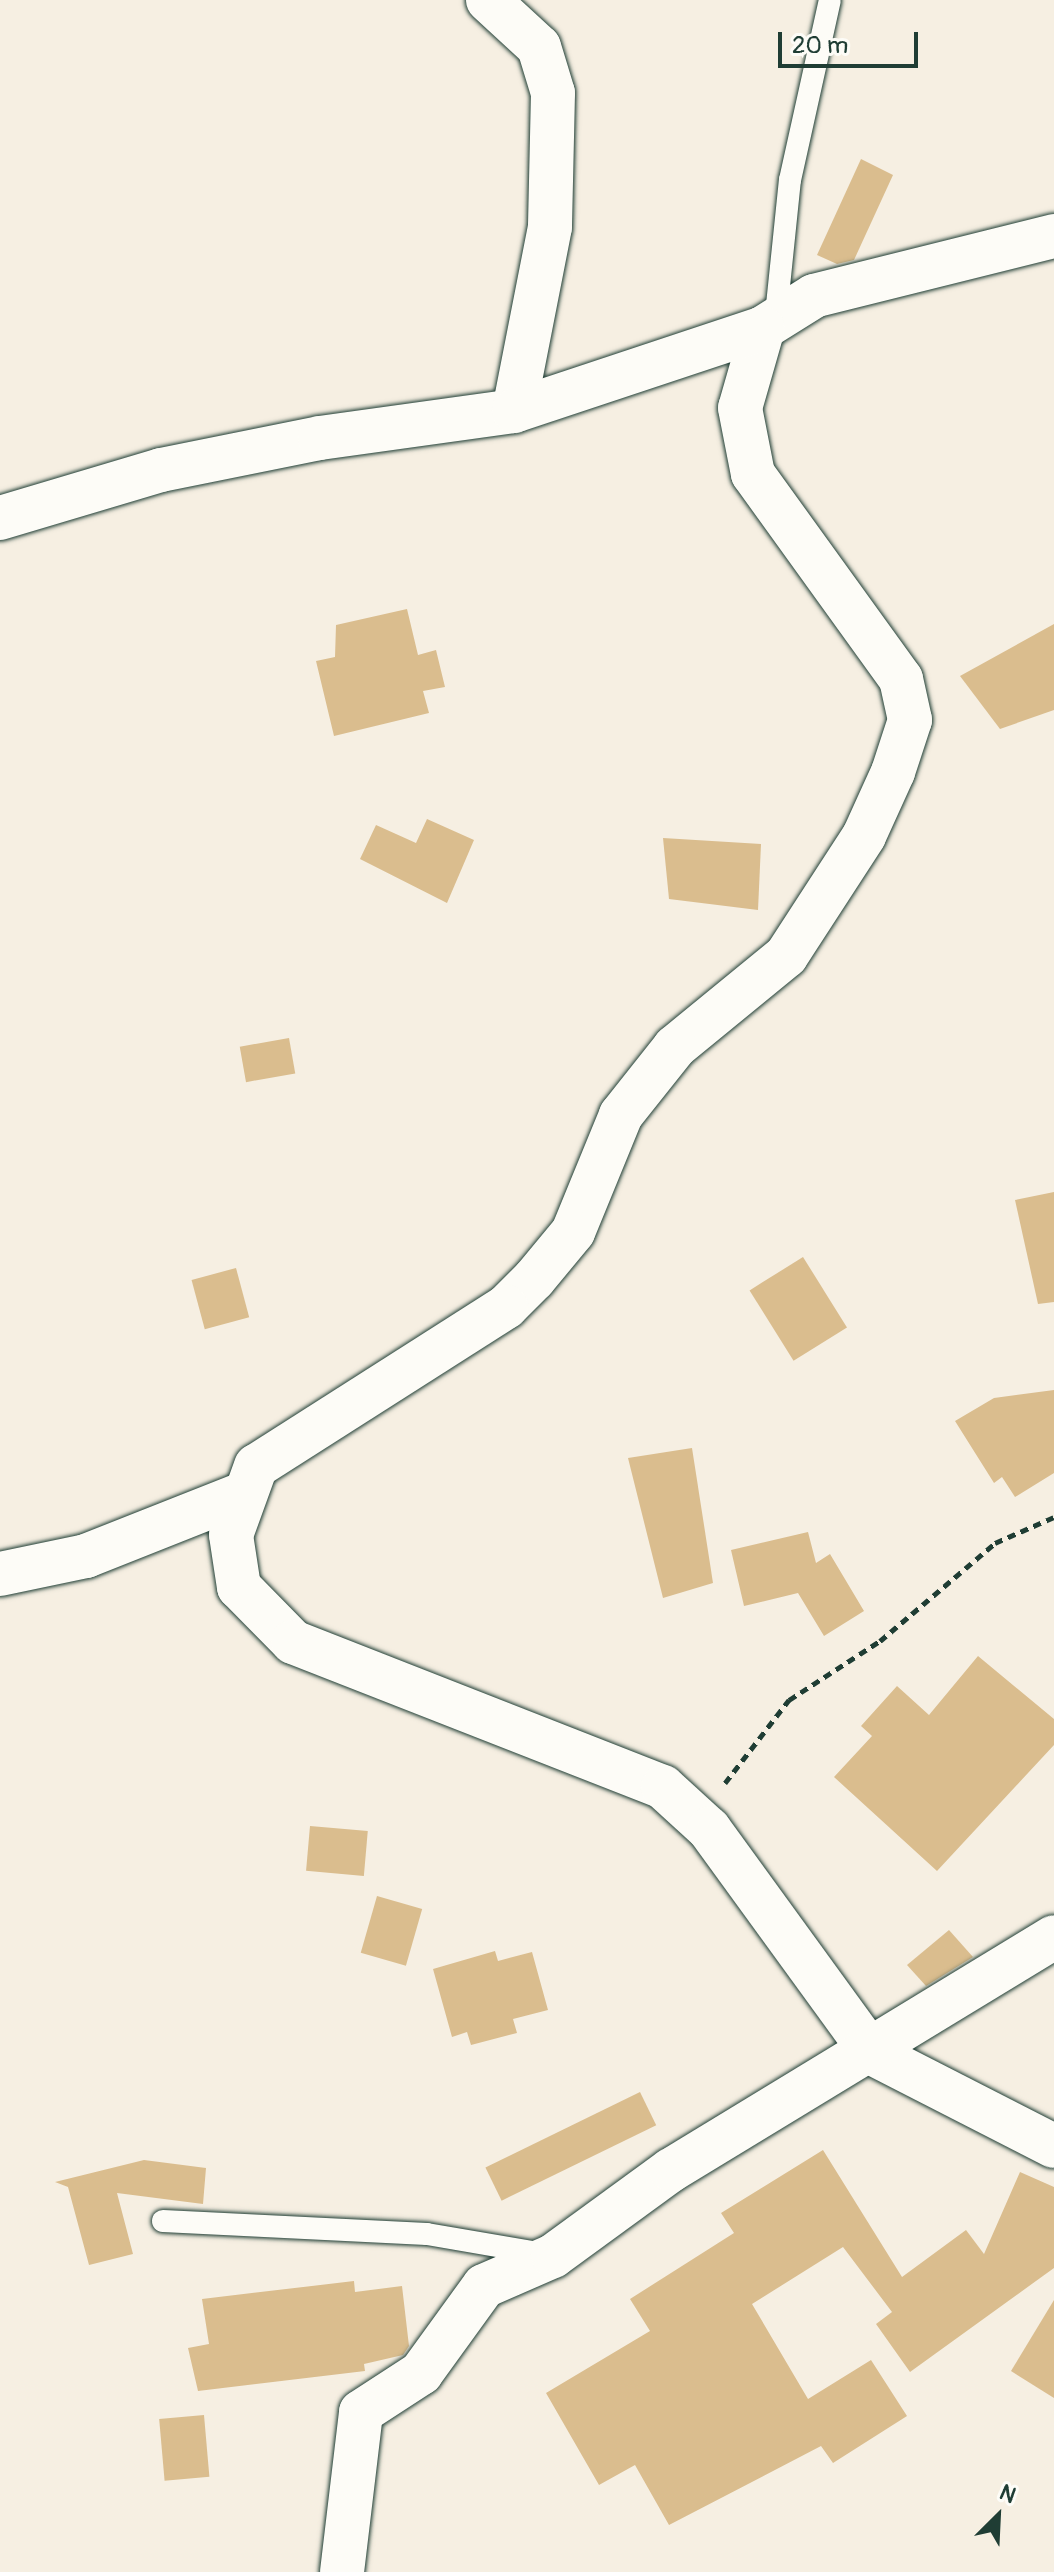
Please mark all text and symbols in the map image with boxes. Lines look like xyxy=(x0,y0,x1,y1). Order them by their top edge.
scale bar xyxy=(782,16,922,66)
text: 20 m xyxy=(792,31,848,60)
north arrow xyxy=(958,2476,1038,2556)
text: N xyxy=(995,2478,1020,2510)

